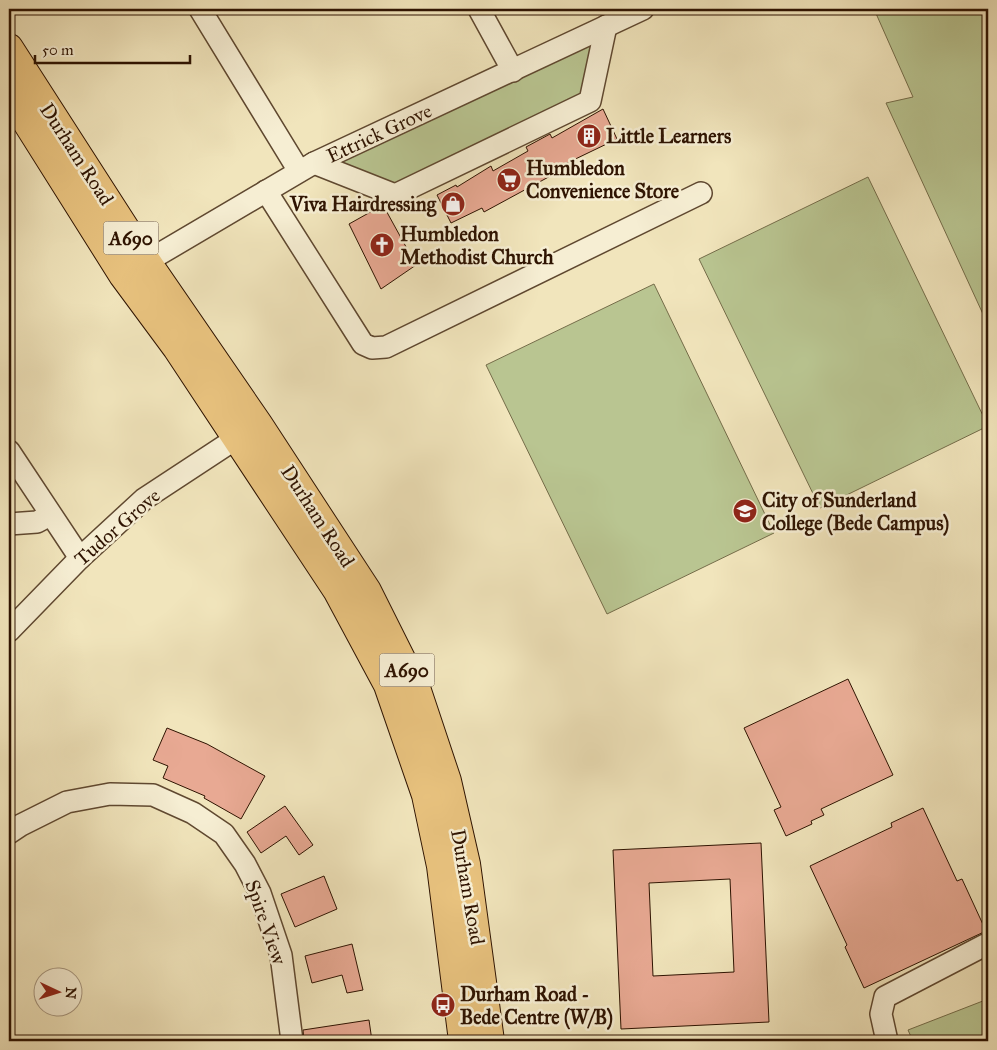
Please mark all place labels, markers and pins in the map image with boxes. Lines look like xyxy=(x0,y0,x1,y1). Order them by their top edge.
building icon: Little Learners xyxy=(576,123,602,149)
place label: Little Learners xyxy=(606,124,732,148)
place label: Humbledon Convenience Store xyxy=(526,156,680,203)
supermarket icon: Humbledon Convenience Store xyxy=(496,167,522,193)
shop icon: Viva Hairdressing xyxy=(440,191,466,217)
place label: Viva Hairdressing xyxy=(289,192,437,217)
place label: Humbledon Methodist Church xyxy=(400,222,554,269)
church icon: Humbledon Methodist Church xyxy=(369,232,395,258)
place label: City of Sunderland College (Bede Campus) xyxy=(762,488,950,536)
school or university icon: City of Sunderland College (Bede Campus) xyxy=(732,498,758,524)
place label: Durham Road - Bede Centre (W/B) xyxy=(460,982,613,1030)
bus stop icon: Durham Road - Bede Centre (W/B) xyxy=(430,992,456,1018)

